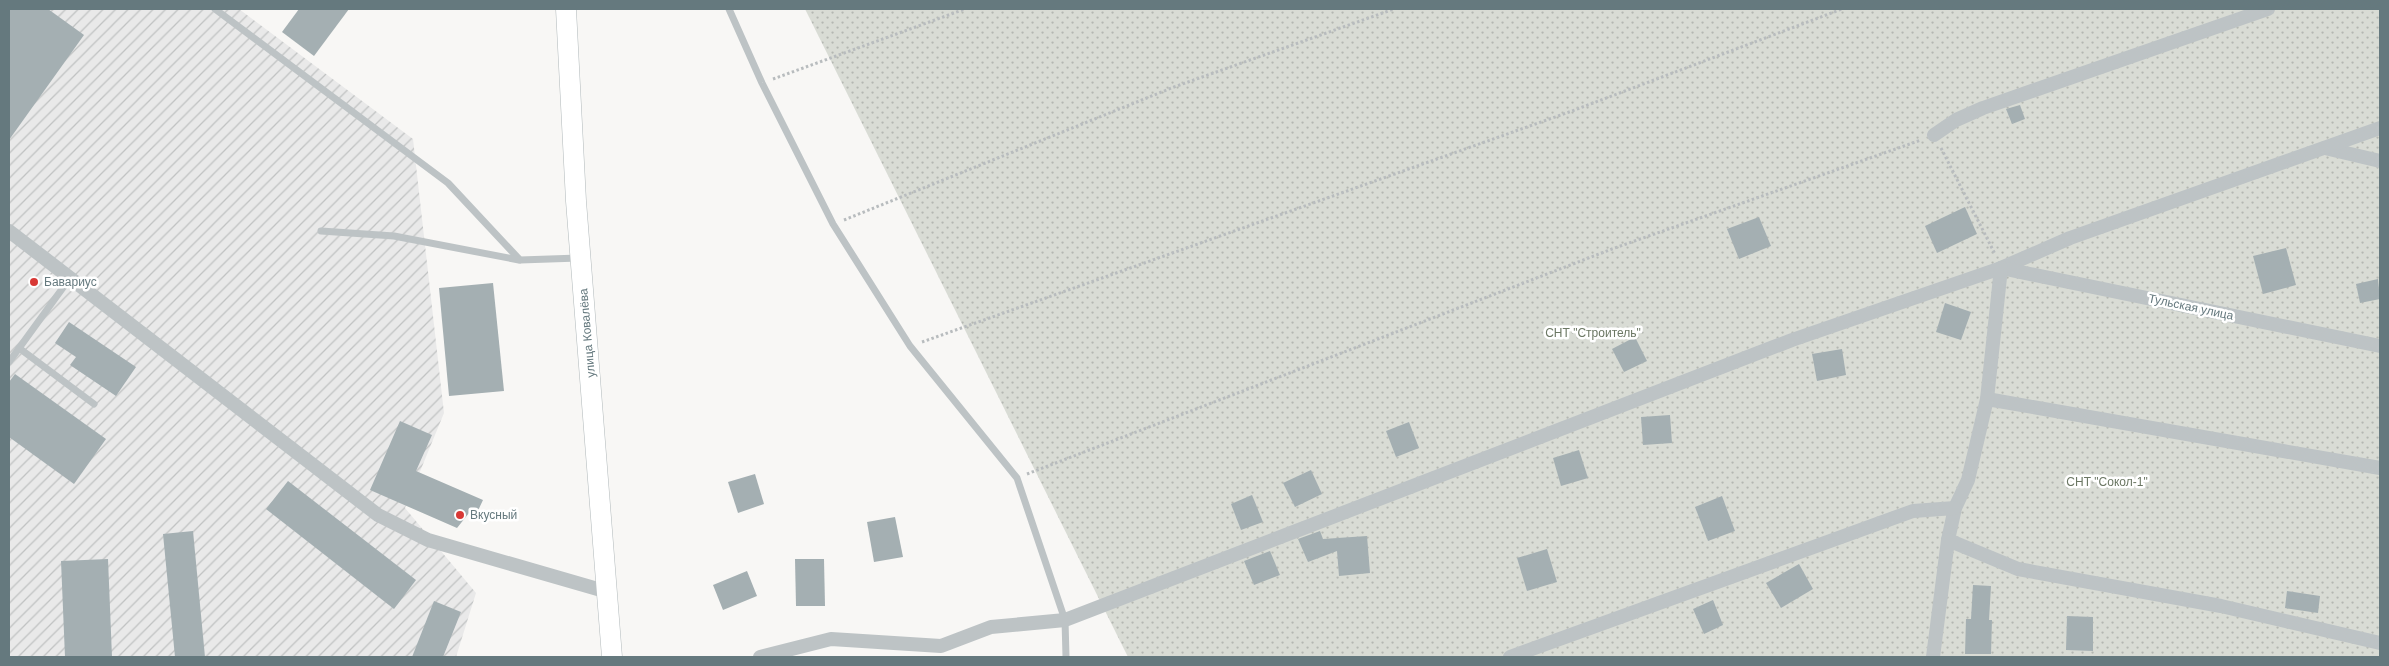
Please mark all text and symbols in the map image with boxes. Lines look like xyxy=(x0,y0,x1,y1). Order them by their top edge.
place label: Бавариус xyxy=(44,275,97,289)
marker: Бавариус xyxy=(28,276,40,288)
street label: улица Ковалёва xyxy=(576,287,598,378)
street label: Тульская улица xyxy=(2147,291,2235,323)
park label: СНТ "Строитель" xyxy=(1545,326,1641,340)
park label: СНТ "Сокол-1" xyxy=(2066,475,2148,489)
place label: Вкусный xyxy=(470,508,517,522)
marker: Вкусный xyxy=(454,509,466,521)

